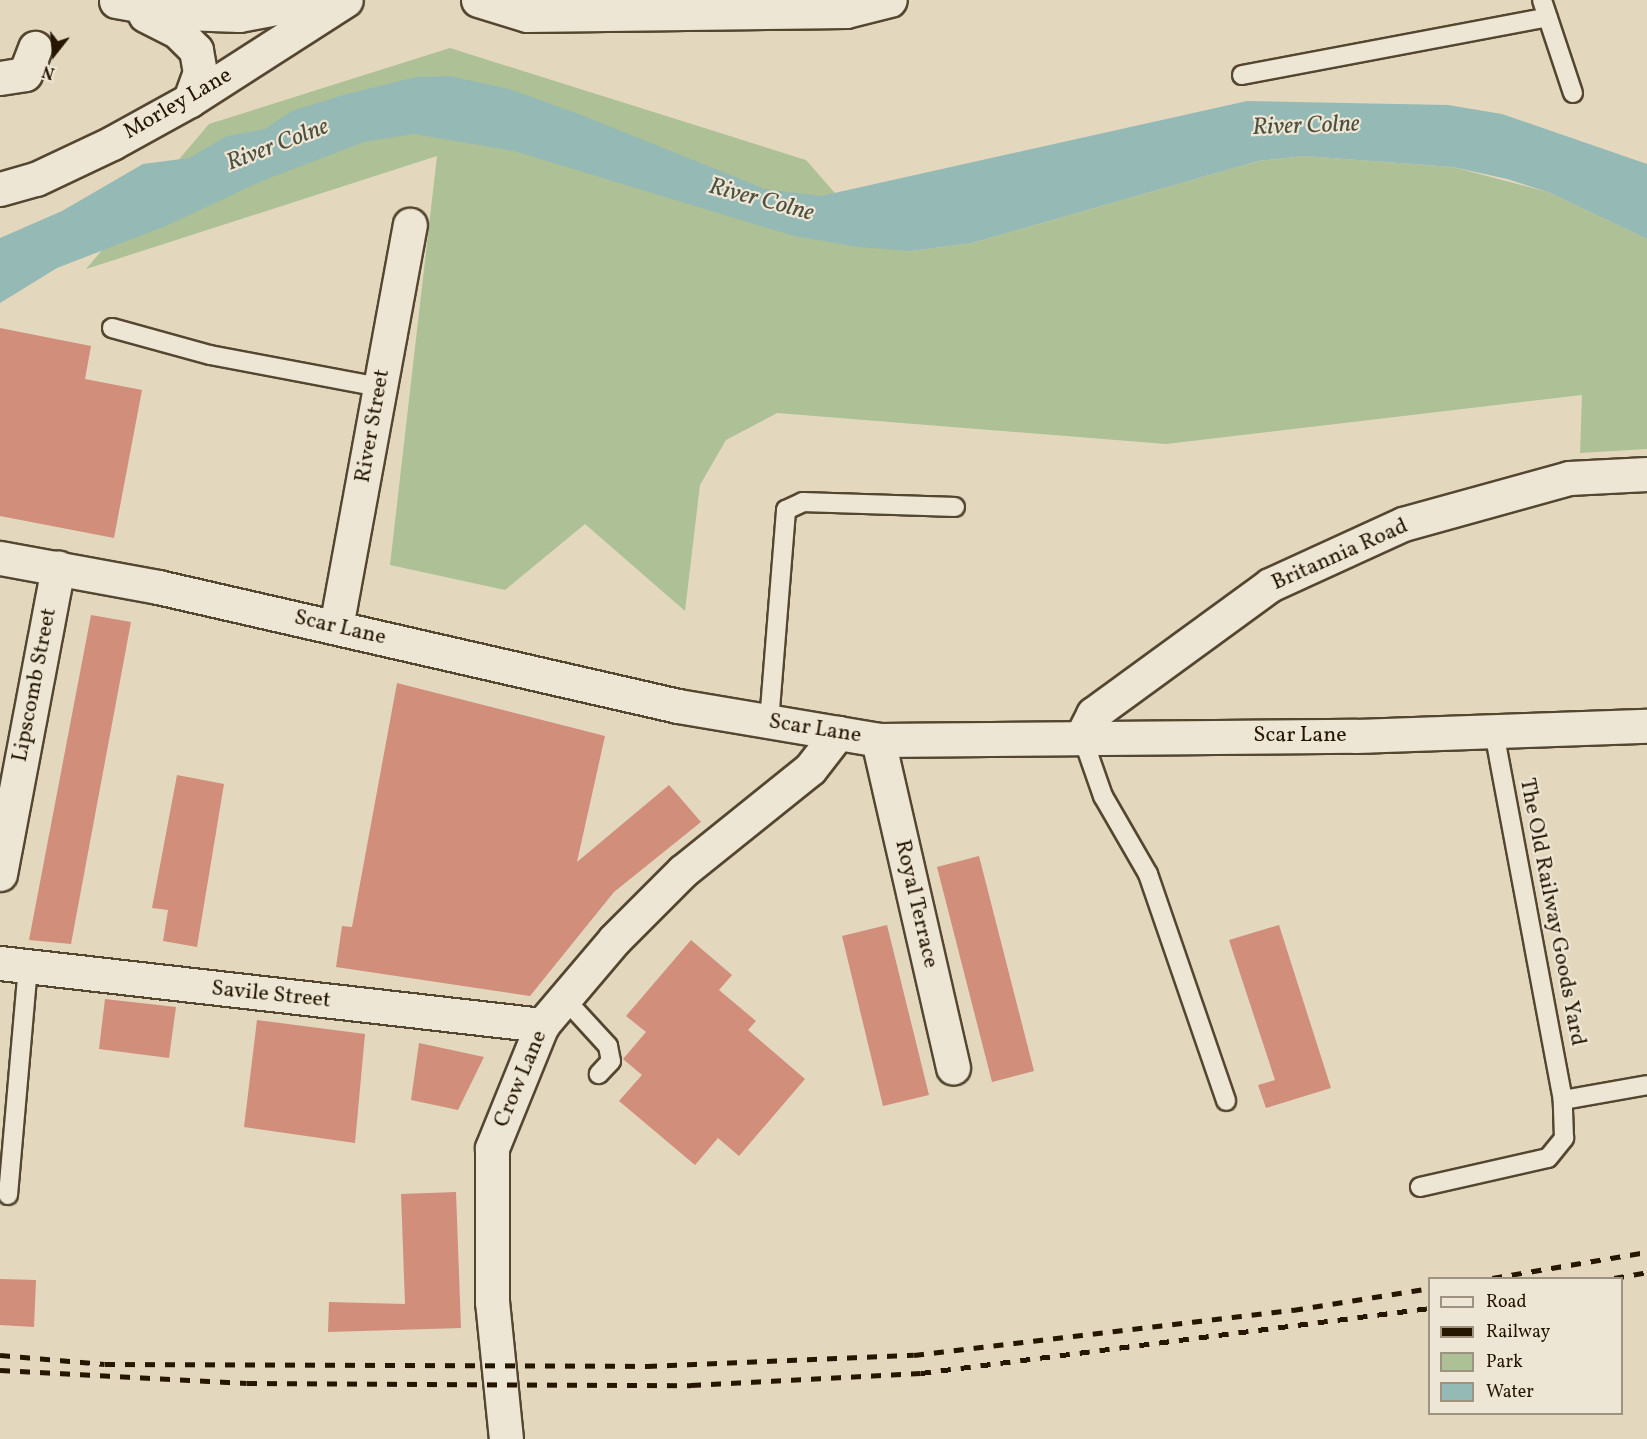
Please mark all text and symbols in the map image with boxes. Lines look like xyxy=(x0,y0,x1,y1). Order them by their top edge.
north arrow xyxy=(24,24,84,84)
text: N xyxy=(40,59,58,83)
street label: Morley Lane xyxy=(119,62,237,146)
water label: River Colne xyxy=(1252,111,1360,143)
water label: River Colne xyxy=(223,113,333,179)
water label: River Colne xyxy=(705,173,817,229)
street label: River Street xyxy=(350,367,396,485)
street label: Britannia Road xyxy=(1268,513,1412,597)
street label: Scar Lane xyxy=(292,605,388,651)
street label: Lipscomb Street xyxy=(7,606,63,764)
street label: Scar Lane xyxy=(767,709,863,749)
street label: Scar Lane xyxy=(1253,723,1347,749)
street label: The Old Railway Goods Yard xyxy=(1513,775,1591,1049)
street label: Royal Terrace xyxy=(888,837,944,971)
street label: Savile Street xyxy=(210,976,332,1014)
street label: Crow Lane xyxy=(489,1026,553,1132)
legend xyxy=(1428,1277,1623,1415)
text: Road xyxy=(1486,1290,1527,1315)
text: Railway xyxy=(1486,1320,1550,1345)
text: Park xyxy=(1486,1350,1523,1375)
text: Water xyxy=(1486,1380,1534,1405)

